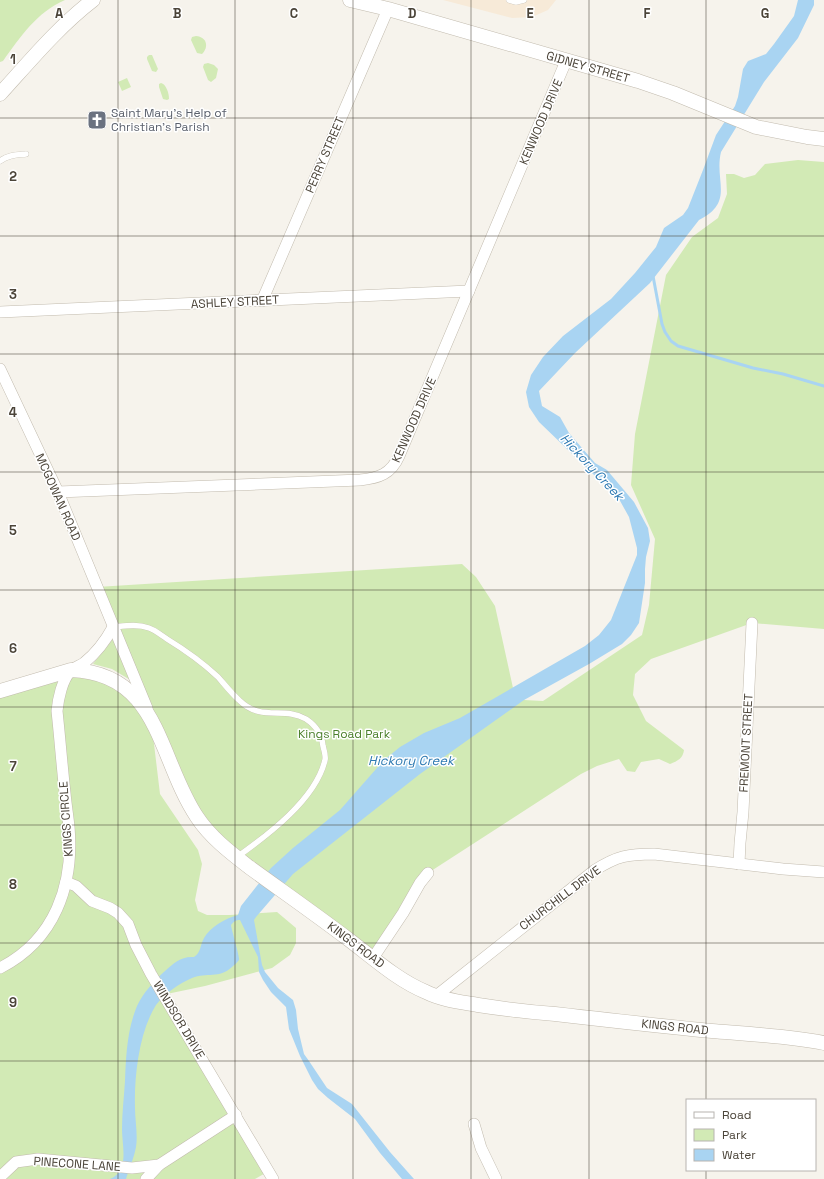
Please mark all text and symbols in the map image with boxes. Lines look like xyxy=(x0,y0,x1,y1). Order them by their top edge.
text: A xyxy=(55,5,64,22)
text: B xyxy=(173,5,182,22)
text: C xyxy=(290,5,298,22)
text: D xyxy=(408,5,417,22)
text: E xyxy=(526,5,534,22)
text: F xyxy=(644,5,651,22)
text: G xyxy=(761,5,769,22)
street label: GIDNEY STREET xyxy=(544,47,632,87)
text: 1 xyxy=(10,51,16,68)
street label: KENWOOD DRIVE xyxy=(516,76,566,167)
place label: Saint Mary's Help of Christian's Parish xyxy=(111,105,227,135)
church icon: Saint Mary's Help of Christian's Parish xyxy=(86,109,108,131)
street label: PERRY STREET xyxy=(302,114,348,196)
text: 2 xyxy=(9,168,17,185)
text: 3 xyxy=(9,286,17,303)
street label: ASHLEY STREET xyxy=(190,292,280,312)
street label: KENWOOD DRIVE xyxy=(388,375,440,465)
text: 4 xyxy=(9,404,17,421)
water label: Hickory Creek xyxy=(557,430,629,506)
street label: MCGOWAN ROAD xyxy=(32,451,84,543)
text: 5 xyxy=(9,522,17,539)
text: 6 xyxy=(9,640,17,657)
street label: FREMONT STREET xyxy=(735,693,757,793)
park label: Kings Road Park xyxy=(298,726,391,742)
water label: Hickory Creek xyxy=(368,752,456,769)
text: 7 xyxy=(9,758,17,775)
street label: KINGS CIRCLE xyxy=(55,780,77,857)
street label: CHURCHILL DRIVE xyxy=(516,862,604,934)
text: 8 xyxy=(9,876,17,893)
street label: KINGS ROAD xyxy=(324,918,388,972)
street label: WINDSOR DRIVE xyxy=(149,978,209,1062)
text: 9 xyxy=(9,994,17,1011)
street label: KINGS ROAD xyxy=(641,1016,709,1038)
legend xyxy=(686,1099,816,1171)
text: Road xyxy=(722,1107,751,1123)
text: Park xyxy=(722,1127,747,1143)
text: Water xyxy=(722,1147,756,1163)
street label: PINECONE LANE xyxy=(33,1153,121,1175)

